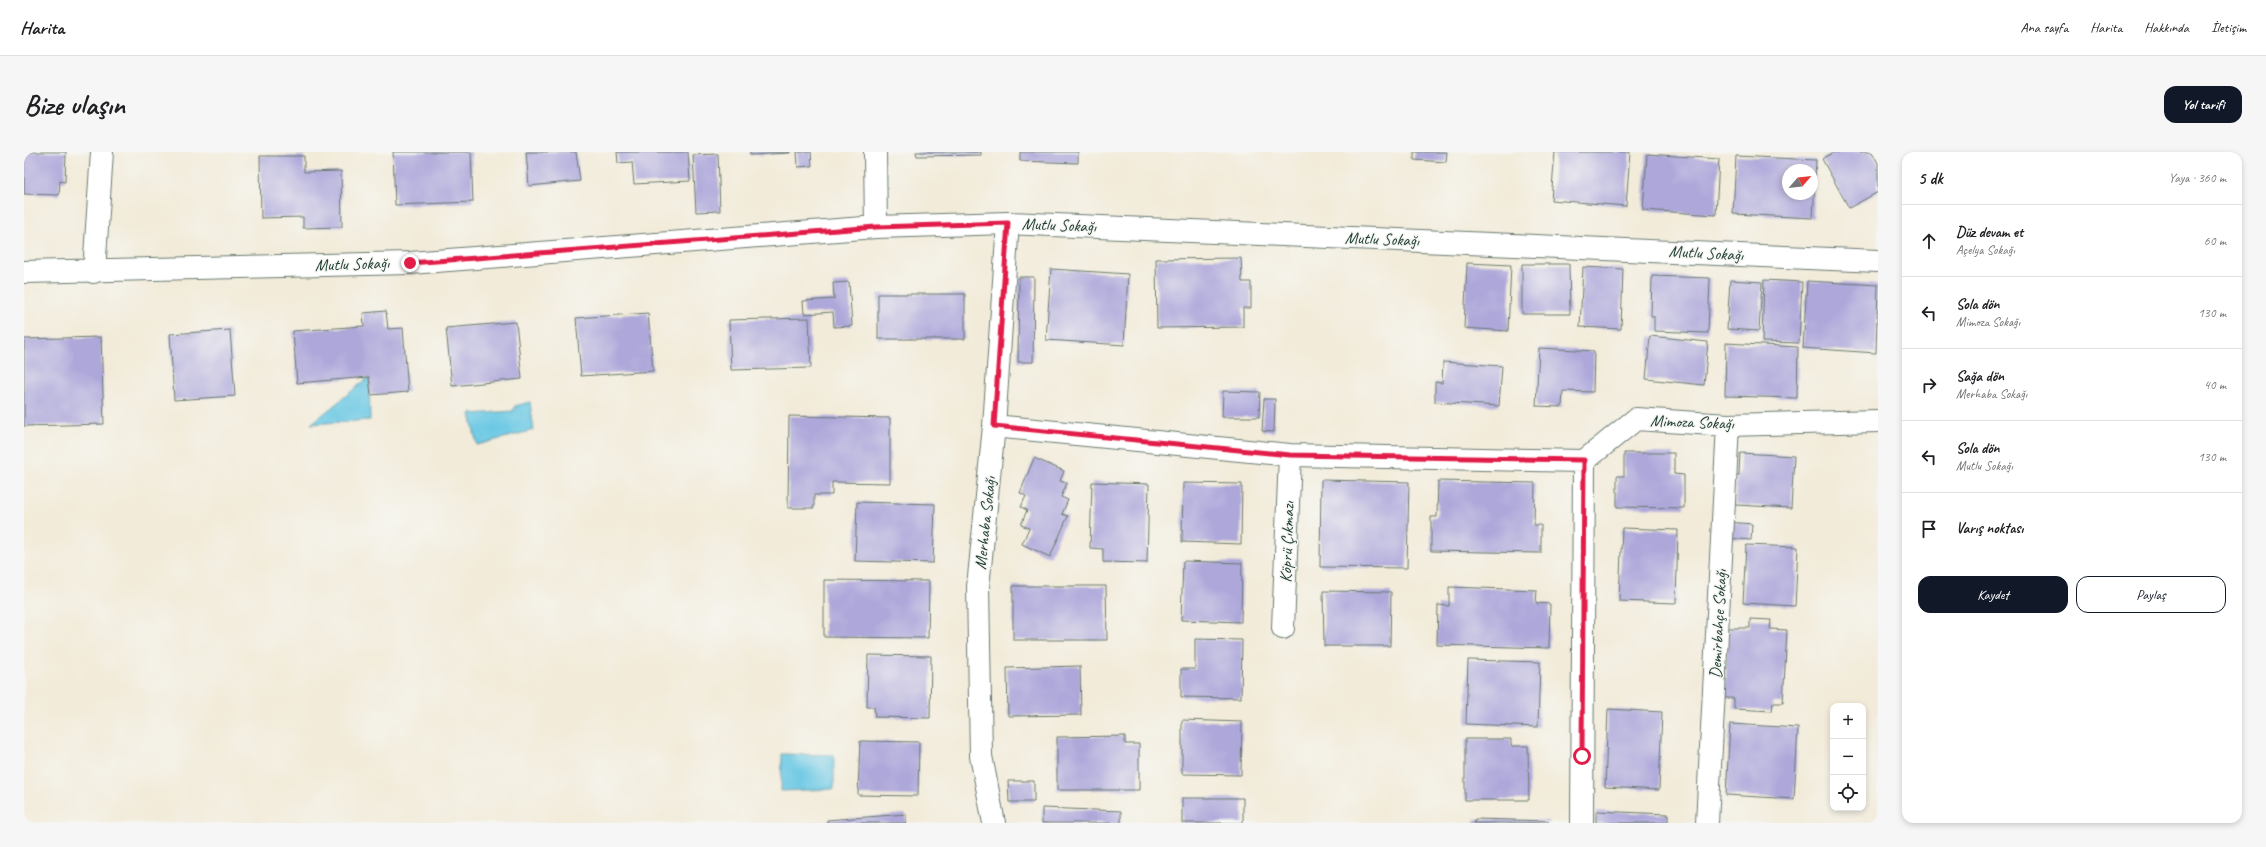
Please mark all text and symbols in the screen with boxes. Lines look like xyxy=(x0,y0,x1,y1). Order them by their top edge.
text: Harita xyxy=(20,16,64,40)
text: Ana sayfa xyxy=(2021,19,2068,36)
text: Harita xyxy=(2090,19,2122,36)
text: Hakkında xyxy=(2144,19,2189,36)
text: İletişim xyxy=(2211,19,2246,36)
button: Yol tarifi xyxy=(2164,86,2242,123)
text: Bize ulaşın xyxy=(24,87,125,122)
north arrow xyxy=(1782,164,1818,200)
text: 5 dk xyxy=(1918,168,1943,189)
text: Yaya · 360 m xyxy=(2169,170,2226,186)
street label: Mutlu Sokağı xyxy=(1021,213,1097,237)
text: Düz devam et xyxy=(1956,223,2023,242)
street label: Mutlu Sokağı xyxy=(1344,227,1420,251)
icon: ahead xyxy=(1918,230,1940,252)
text: 60 m xyxy=(2204,233,2226,249)
street label: Mutlu Sokağı xyxy=(1668,241,1745,265)
text: Açelya Sokağı xyxy=(1956,242,2015,258)
street label: Mutlu Sokağı xyxy=(314,252,390,276)
route end xyxy=(401,254,419,272)
text: Sola dön xyxy=(1956,295,1999,314)
icon: left xyxy=(1918,302,1940,324)
text: 130 m xyxy=(2198,305,2226,321)
text: Mimoza Sokağı xyxy=(1956,314,2020,330)
text: Sağa dön xyxy=(1956,367,2004,386)
icon: right xyxy=(1918,374,1940,396)
text: 40 m xyxy=(2204,377,2226,393)
text: Merhaba Sokağı xyxy=(1956,386,2027,402)
street label: Mimoza Sokağı xyxy=(1650,410,1735,434)
text: Sola dön xyxy=(1956,439,1999,458)
icon: left xyxy=(1918,446,1940,468)
text: 130 m xyxy=(2198,449,2226,465)
text: Mutlu Sokağı xyxy=(1956,458,2013,474)
street label: Merhaba Sokağı xyxy=(970,475,1000,570)
street label: Köprü Çıkmazı xyxy=(1275,500,1300,583)
icon: arrive xyxy=(1918,518,1940,540)
text: Varış noktası xyxy=(1956,519,2023,538)
street label: Demirbahçe Sokağı xyxy=(1705,568,1731,679)
button: Kaydet xyxy=(1918,576,2068,613)
button: Paylaş xyxy=(2076,576,2226,613)
map controls xyxy=(1830,703,1866,811)
button: + xyxy=(1830,703,1866,739)
button: − xyxy=(1830,739,1866,775)
route start xyxy=(1573,747,1591,765)
button: locate xyxy=(1830,775,1866,811)

